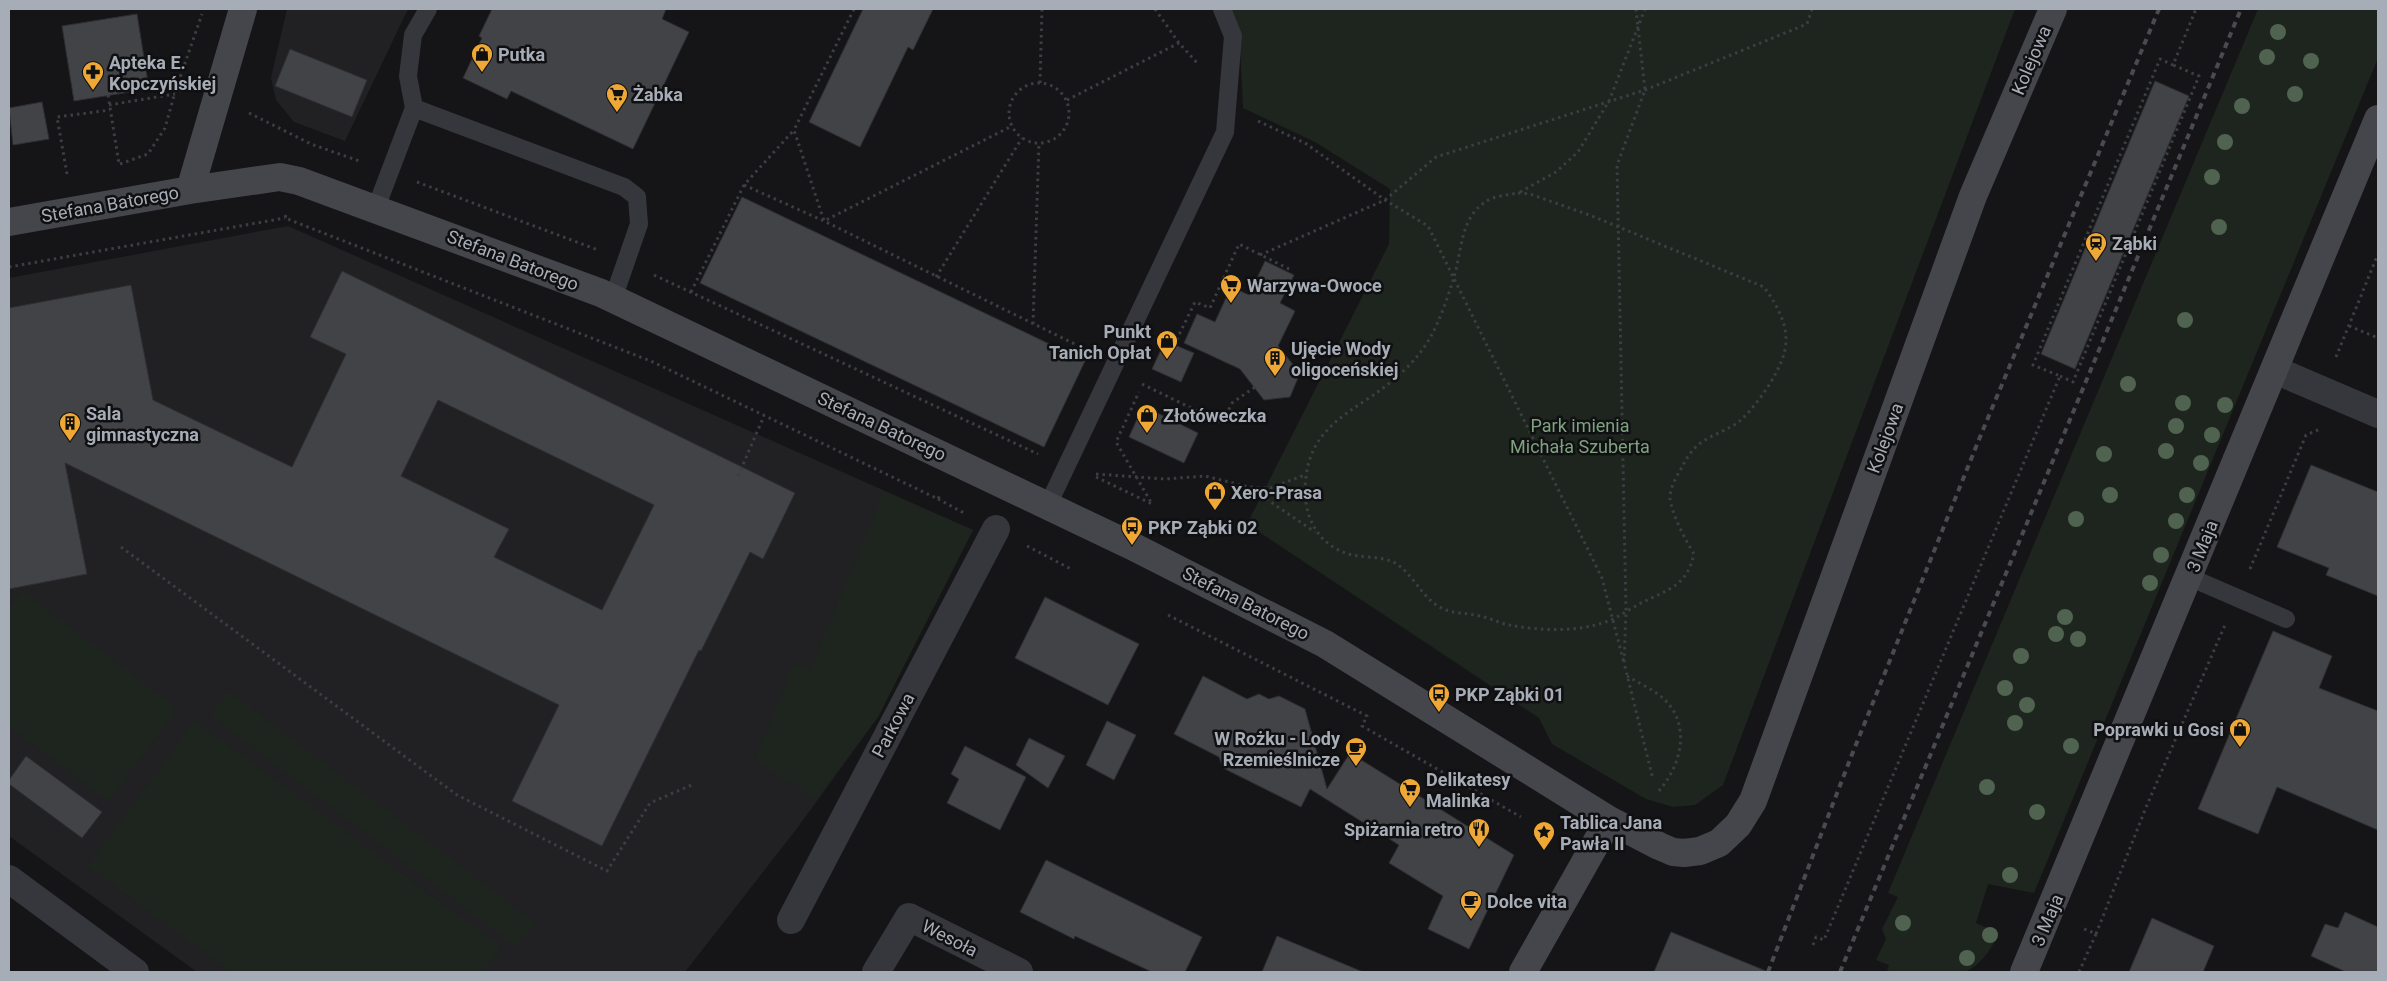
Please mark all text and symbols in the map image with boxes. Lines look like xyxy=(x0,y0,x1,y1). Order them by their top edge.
street label: Kolejowa xyxy=(2007,22,2055,98)
shop icon: Putka xyxy=(470,42,494,73)
place label: Putka xyxy=(498,44,545,65)
place label: Apteka E. Kopczyńskiej xyxy=(109,52,216,94)
pharmacy icon: Apteka E. Kopczyńskiej xyxy=(81,60,105,91)
supermarket icon: Żabka xyxy=(605,82,629,113)
place label: Żabka xyxy=(633,84,683,105)
street label: Stefana Batorego xyxy=(40,182,180,226)
street label: Stefana Batorego xyxy=(444,225,582,295)
station icon: Ząbki xyxy=(2084,231,2108,262)
place label: Ząbki xyxy=(2112,233,2157,254)
supermarket icon: Warzywa-Owoce xyxy=(1219,273,1243,304)
place label: Warzywa-Owoce xyxy=(1247,275,1382,296)
place label: Punkt Tanich Opłat xyxy=(1049,321,1151,363)
shop icon: Punkt Tanich Opłat xyxy=(1155,329,1179,360)
place label: Ujęcie Wody oligoceńskiej xyxy=(1291,338,1398,380)
building icon: Ujęcie Wody oligoceńskiej xyxy=(1263,346,1287,377)
street label: Stefana Batorego xyxy=(814,387,950,465)
street label: Kolejowa xyxy=(1863,400,1907,476)
place label: Sala gimnastyczna xyxy=(86,403,199,445)
shop icon: Złotóweczka xyxy=(1135,403,1159,434)
place label: Złotóweczka xyxy=(1163,405,1267,426)
building icon: Sala gimnastyczna xyxy=(58,411,82,442)
park label: Park imienia Michała Szuberta xyxy=(1510,415,1650,457)
shop icon: Xero-Prasa xyxy=(1203,480,1227,511)
place label: Xero-Prasa xyxy=(1231,482,1322,503)
bus stop icon: PKP Ząbki 02 xyxy=(1120,515,1144,546)
place label: PKP Ząbki 02 xyxy=(1148,517,1257,538)
street label: 3 Maja xyxy=(2182,517,2222,575)
street label: Stefana Batorego xyxy=(1179,562,1313,644)
bus stop icon: PKP Ząbki 01 xyxy=(1427,682,1451,713)
place label: PKP Ząbki 01 xyxy=(1455,684,1564,705)
street label: Parkowa xyxy=(867,689,919,761)
shop icon: Poprawki u Gosi xyxy=(2228,717,2252,748)
place label: Poprawki u Gosi xyxy=(2093,719,2224,740)
place label: W Rożku - Lody Rzemieślnicze xyxy=(1214,728,1341,770)
cafe icon: W Rożku - Lody Rzemieślnicze xyxy=(1344,736,1368,767)
place label: Delikatesy Malinka xyxy=(1426,769,1511,811)
supermarket icon: Delikatesy Malinka xyxy=(1398,777,1422,808)
place label: Tablica Jana Pawła II xyxy=(1560,812,1662,854)
restaurant icon: Spiżarnia retro xyxy=(1467,817,1491,848)
place label: Spiżarnia retro xyxy=(1344,819,1463,840)
place icon: Tablica Jana Pawła II xyxy=(1532,820,1556,851)
cafe icon: Dolce vita xyxy=(1459,889,1483,920)
place label: Dolce vita xyxy=(1487,891,1567,912)
street label: 3 Maja xyxy=(2027,891,2067,949)
street label: Wesoła xyxy=(919,915,981,961)

